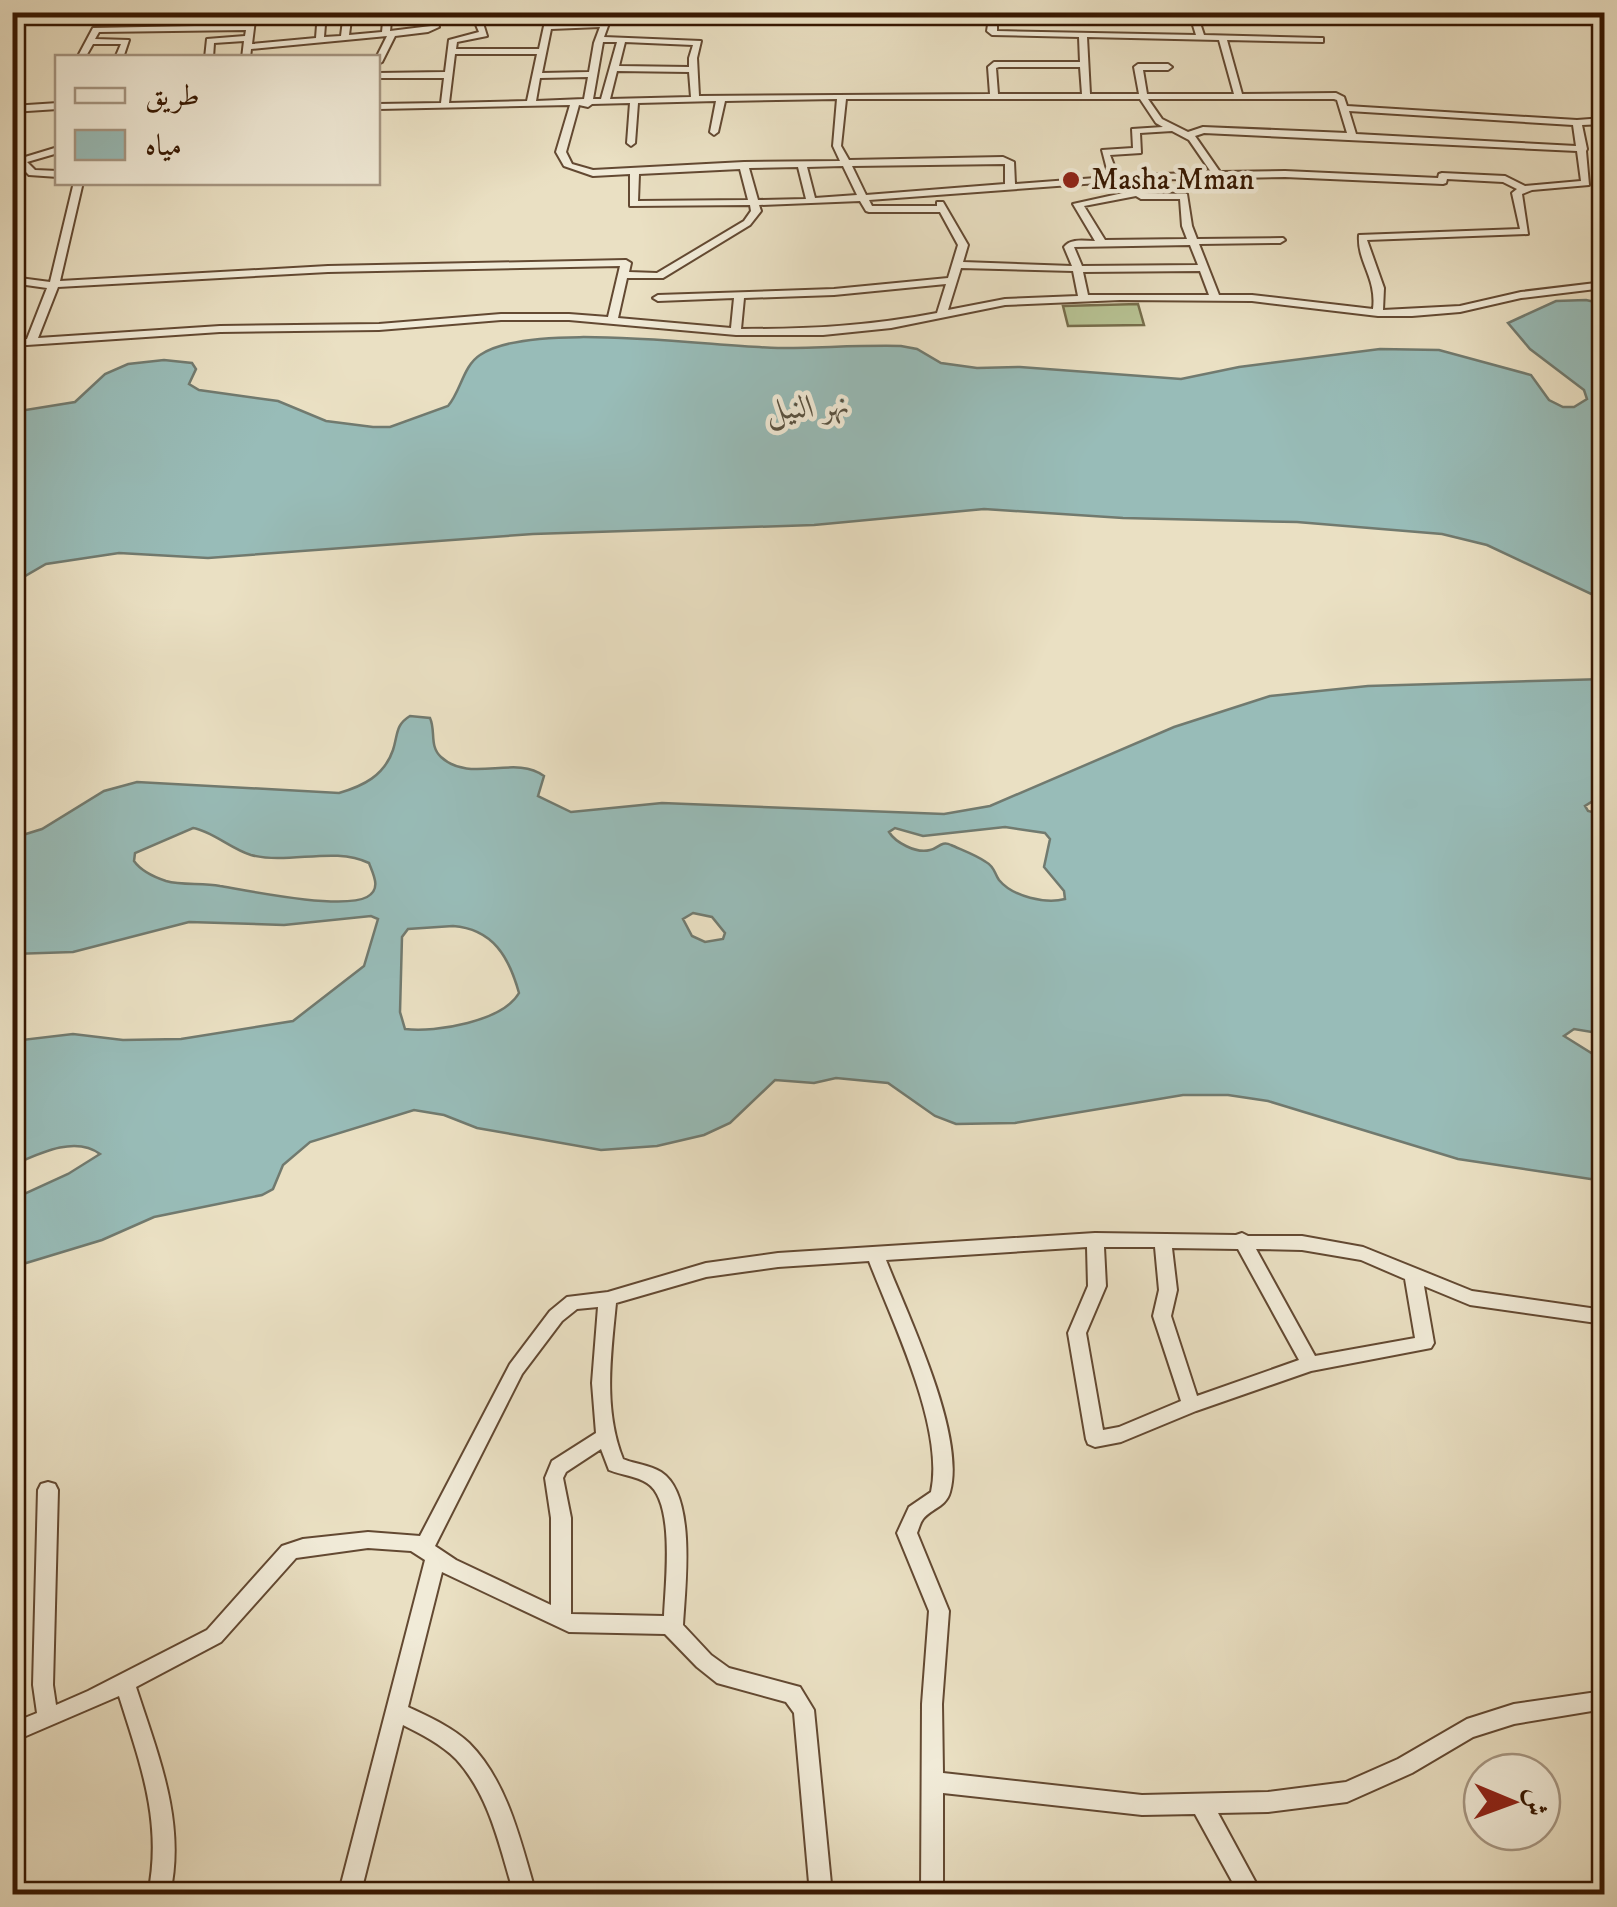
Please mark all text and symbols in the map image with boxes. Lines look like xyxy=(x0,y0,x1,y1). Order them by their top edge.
legend xyxy=(55,55,380,185)
text: طريق xyxy=(145,78,200,115)
text: مياه xyxy=(145,128,182,165)
place label: Masha Mman xyxy=(1091,162,1255,199)
marker: Masha Mman xyxy=(1060,169,1082,191)
water label: نهر النيل xyxy=(765,385,851,432)
north arrow xyxy=(1462,1752,1562,1852)
text: ش xyxy=(1518,1788,1553,1817)

